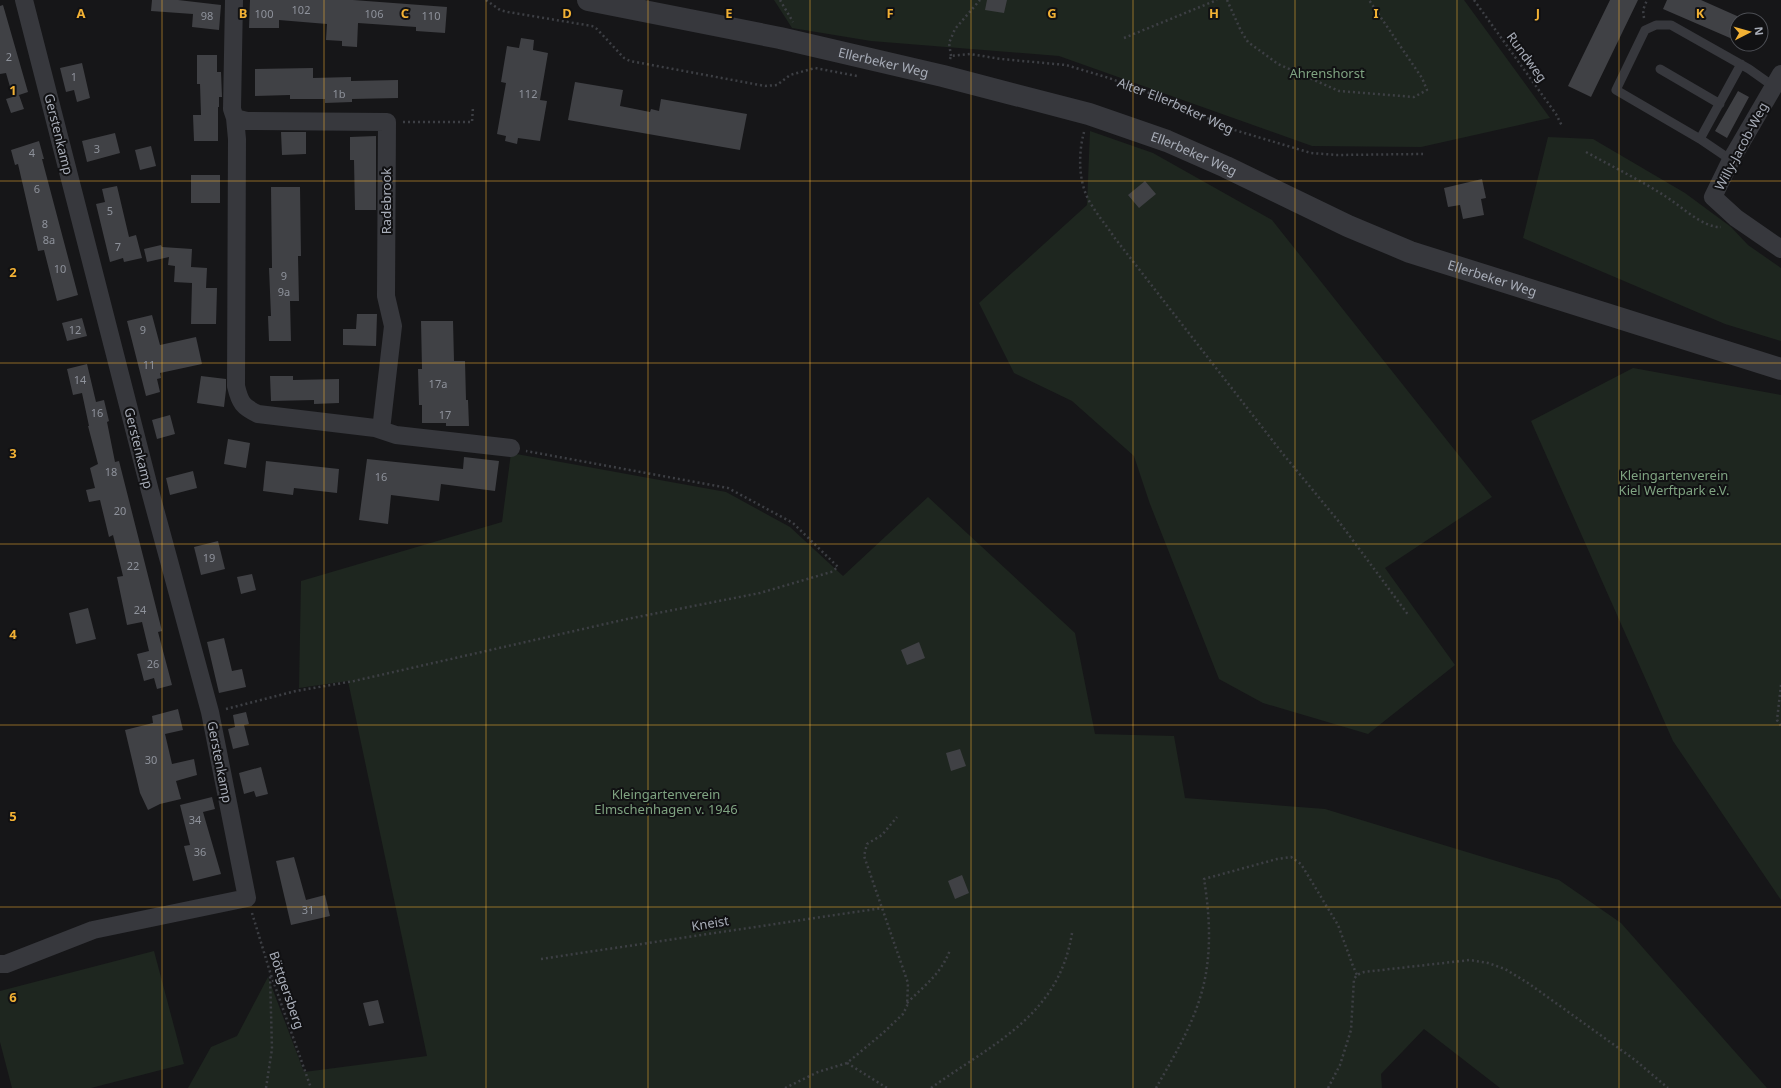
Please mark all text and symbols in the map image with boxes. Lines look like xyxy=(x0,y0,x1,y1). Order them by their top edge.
house number: 102 xyxy=(292,2,310,17)
text: A xyxy=(77,4,86,22)
text: B xyxy=(239,4,247,22)
text: C xyxy=(401,4,409,22)
text: D xyxy=(562,4,572,22)
text: E xyxy=(725,4,733,22)
text: F xyxy=(886,4,894,22)
text: G xyxy=(1047,4,1057,22)
text: H xyxy=(1209,4,1219,22)
text: I xyxy=(1373,4,1379,22)
text: J xyxy=(1535,4,1540,22)
text: K xyxy=(1696,4,1705,22)
house number: 100 xyxy=(255,6,273,21)
house number: 106 xyxy=(365,6,383,21)
house number: 98 xyxy=(201,8,213,23)
house number: 110 xyxy=(422,8,440,23)
north arrow xyxy=(1729,12,1769,52)
text: N xyxy=(1752,26,1767,36)
street label: Rundweg xyxy=(1503,28,1551,86)
street label: Ellerbeker Weg xyxy=(837,43,930,81)
house number: 2 xyxy=(6,49,12,64)
park label: Ahrenshorst xyxy=(1289,64,1365,82)
house number: 1 xyxy=(71,69,77,84)
street label: Alter Ellerbeker Weg xyxy=(1115,73,1237,138)
text: 1 xyxy=(9,81,17,99)
house number: 1b xyxy=(332,86,346,101)
house number: 112 xyxy=(519,86,537,101)
street label: Gerstenkamp xyxy=(40,92,78,176)
street label: Willy-Jacob-Weg xyxy=(1710,99,1772,193)
street label: Ellerbeker Weg xyxy=(1148,127,1240,180)
house number: 3 xyxy=(94,141,100,156)
house number: 4 xyxy=(29,145,36,160)
street label: Radebrook xyxy=(377,168,395,234)
house number: 6 xyxy=(34,181,40,196)
house number: 5 xyxy=(107,203,113,218)
house number: 8 xyxy=(42,216,48,231)
house number: 8a xyxy=(43,232,55,247)
house number: 7 xyxy=(115,239,121,254)
street label: Ellerbeker Weg xyxy=(1446,255,1539,300)
house number: 10 xyxy=(54,261,66,276)
text: 2 xyxy=(9,263,17,281)
house number: 9 xyxy=(281,268,287,283)
house number: 9a xyxy=(278,284,290,299)
house number: 12 xyxy=(69,322,81,337)
house number: 9 xyxy=(140,322,146,337)
house number: 11 xyxy=(143,357,155,372)
house number: 14 xyxy=(74,372,87,387)
house number: 17a xyxy=(429,376,447,391)
house number: 16 xyxy=(91,405,103,420)
street label: Gerstenkamp xyxy=(120,406,158,490)
house number: 17 xyxy=(439,407,451,422)
text: 3 xyxy=(9,444,17,462)
house number: 18 xyxy=(105,464,117,479)
park label: Kleingartenverein Kiel Werftpark e.V. xyxy=(1619,466,1729,499)
house number: 16 xyxy=(375,469,387,484)
house number: 20 xyxy=(114,503,126,518)
house number: 19 xyxy=(203,550,215,565)
house number: 22 xyxy=(127,558,139,573)
house number: 24 xyxy=(134,602,147,617)
text: 4 xyxy=(9,625,17,643)
house number: 26 xyxy=(147,656,159,671)
street label: Gerstenkamp xyxy=(203,720,237,804)
house number: 30 xyxy=(145,752,157,767)
park label: Kleingartenverein Elmschenhagen v. 1946 xyxy=(594,785,738,818)
text: 5 xyxy=(9,807,17,825)
house number: 34 xyxy=(189,812,202,827)
house number: 36 xyxy=(194,844,206,859)
house number: 31 xyxy=(302,902,314,917)
street label: Kneist xyxy=(690,911,730,935)
street label: Böttgersberg xyxy=(265,949,309,1031)
text: 6 xyxy=(9,988,17,1006)

